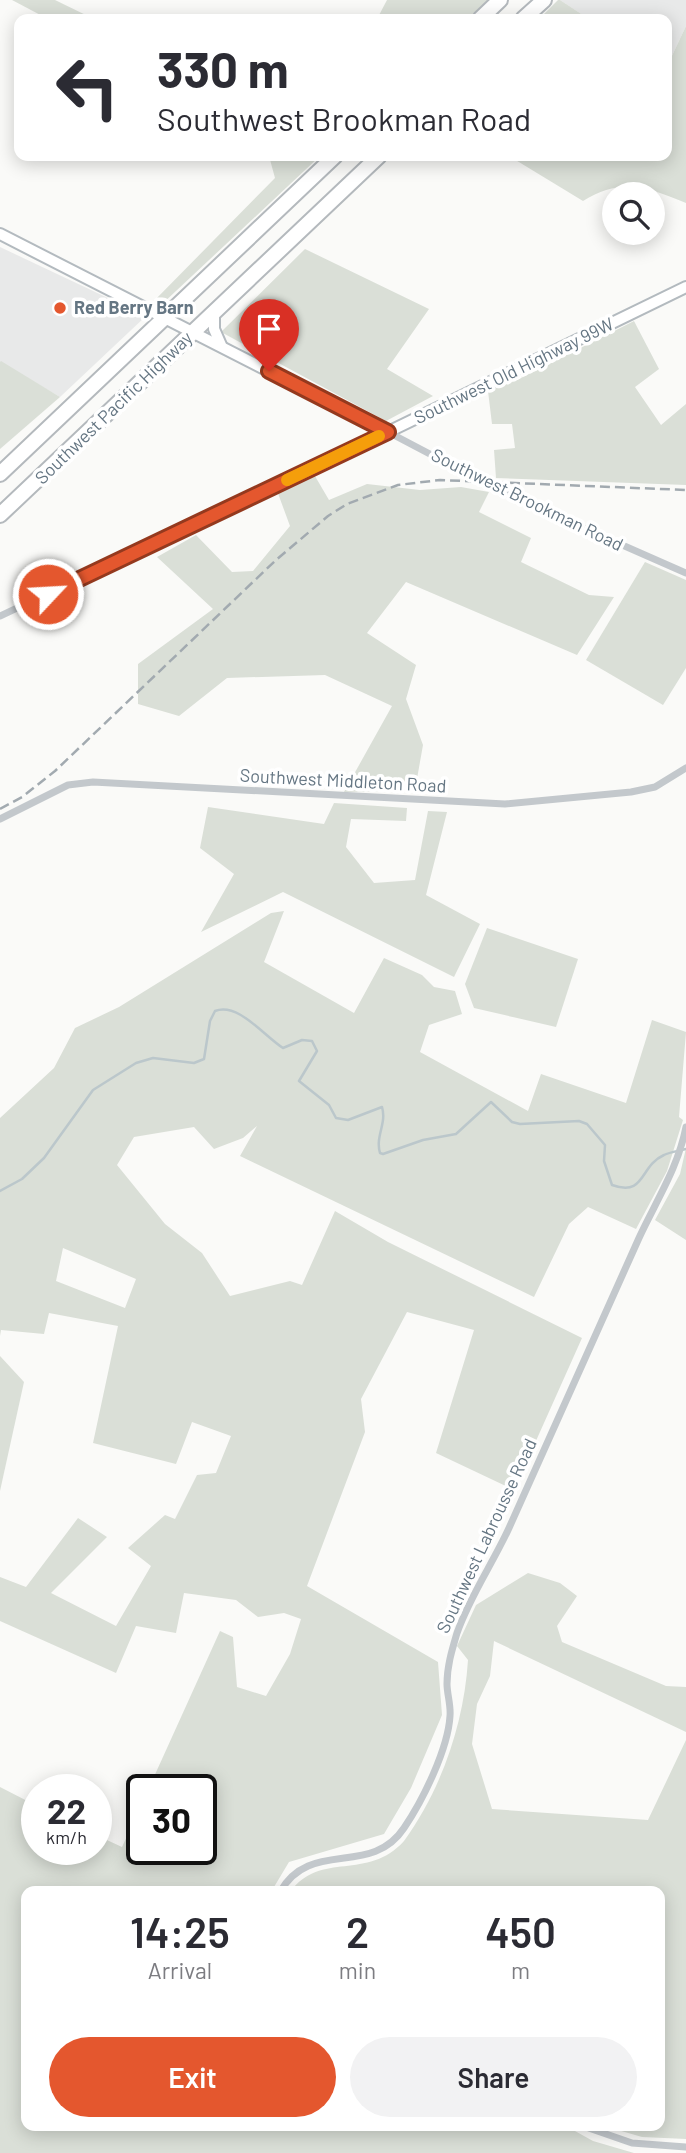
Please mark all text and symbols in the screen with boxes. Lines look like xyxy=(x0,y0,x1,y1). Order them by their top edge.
text: 330 m xyxy=(157,39,289,98)
icon: left xyxy=(42,42,133,133)
text: Southwest Brookman Road xyxy=(157,99,531,137)
map controls xyxy=(602,182,665,245)
button: search xyxy=(602,182,665,245)
place label: Red Berry Barn xyxy=(74,296,194,318)
pin xyxy=(239,299,299,371)
marker: Red Berry Barn xyxy=(52,300,68,316)
icon: arrive xyxy=(250,310,288,348)
street label: Southwest Old Highway 99W xyxy=(410,312,617,428)
street label: Southwest Pacific Highway xyxy=(30,326,197,488)
street label: Southwest Brookman Road xyxy=(428,443,627,555)
position arrow xyxy=(11,557,85,631)
street label: Southwest Middleton Road xyxy=(239,764,447,796)
street label: Southwest Labrousse Road xyxy=(431,1435,541,1636)
speed limit sign: 30 xyxy=(126,1774,217,1865)
text: 22 xyxy=(47,1789,86,1831)
text: km/h xyxy=(46,1826,87,1848)
text: 14:25 xyxy=(130,1906,230,1956)
text: 2 xyxy=(346,1906,369,1956)
text: 450 xyxy=(485,1906,556,1956)
text: Arrival xyxy=(148,1956,212,1984)
text: min xyxy=(339,1956,376,1984)
text: m xyxy=(511,1956,530,1984)
button: Exit xyxy=(49,2037,336,2117)
button: Share xyxy=(350,2037,637,2117)

